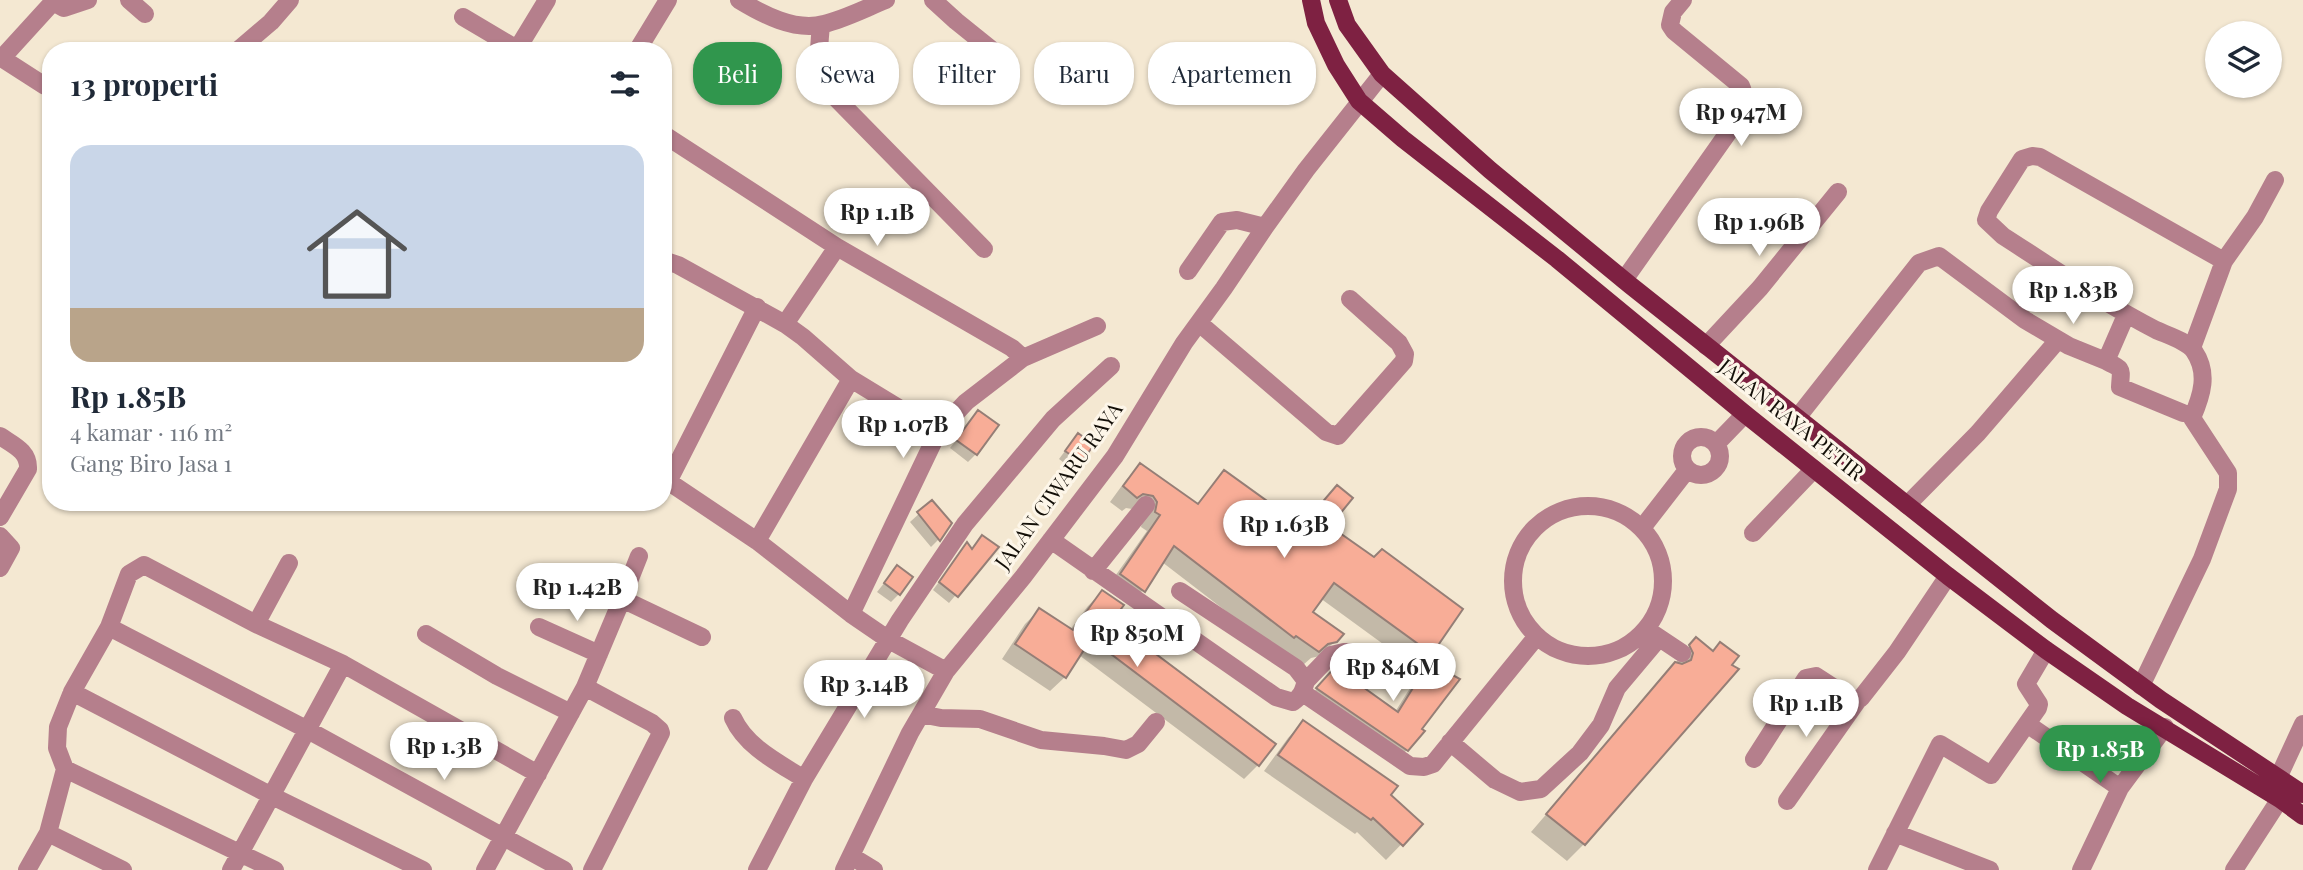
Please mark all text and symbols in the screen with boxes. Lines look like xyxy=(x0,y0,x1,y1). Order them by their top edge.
map controls xyxy=(2205,21,2282,98)
button: layers xyxy=(2205,21,2282,98)
chip: Beli xyxy=(693,42,782,105)
chip: Sewa xyxy=(796,42,899,105)
chip: Filter xyxy=(913,42,1020,105)
chip: Baru xyxy=(1034,42,1134,105)
chip: Apartemen xyxy=(1148,42,1316,105)
text: 13 properti xyxy=(70,64,218,104)
icon: filters xyxy=(606,65,644,103)
pin: Rp 947M xyxy=(1676,88,1806,148)
text: Rp 947M xyxy=(1695,95,1787,126)
pin: Rp 1.1B xyxy=(812,188,942,248)
icon: home xyxy=(294,191,420,317)
text: Rp 1.1B xyxy=(840,195,914,226)
pin: Rp 1.96B xyxy=(1687,198,1831,258)
text: Rp 1.96B xyxy=(1714,205,1805,236)
pin: Rp 1.83B xyxy=(2001,266,2145,326)
text: Rp 1.83B xyxy=(2028,273,2118,304)
street label: JALAN RAYA PETIR xyxy=(1713,351,1871,486)
text: Rp 1.85B xyxy=(70,376,186,416)
street label: JALAN CIWARU RAYA xyxy=(987,395,1128,575)
pin: Rp 1.07B xyxy=(831,400,975,460)
text: Rp 1.07B xyxy=(858,407,948,438)
text: 4 kamar · 116 m² xyxy=(70,416,232,447)
text: Gang Biro Jasa 1 xyxy=(70,447,232,478)
pin: Rp 1.63B xyxy=(1212,500,1356,560)
text: Rp 1.63B xyxy=(1239,507,1329,538)
pin: Rp 1.42B xyxy=(505,564,649,623)
text: Rp 1.42B xyxy=(532,570,622,601)
pin: Rp 850M xyxy=(1072,610,1202,669)
text: Rp 850M xyxy=(1090,616,1184,647)
pin: Rp 846M xyxy=(1328,644,1458,703)
text: Rp 846M xyxy=(1346,650,1440,681)
pin: Rp 3.14B xyxy=(792,660,936,720)
text: Rp 3.14B xyxy=(820,667,908,698)
pin: Rp 1.1B xyxy=(1741,680,1871,739)
text: Rp 1.1B xyxy=(1769,686,1843,717)
pin: Rp 1.3B xyxy=(379,722,509,782)
pin: Rp 1.85B xyxy=(2028,726,2172,785)
text: Rp 1.3B xyxy=(406,729,482,760)
text: Rp 1.85B xyxy=(2055,732,2145,763)

